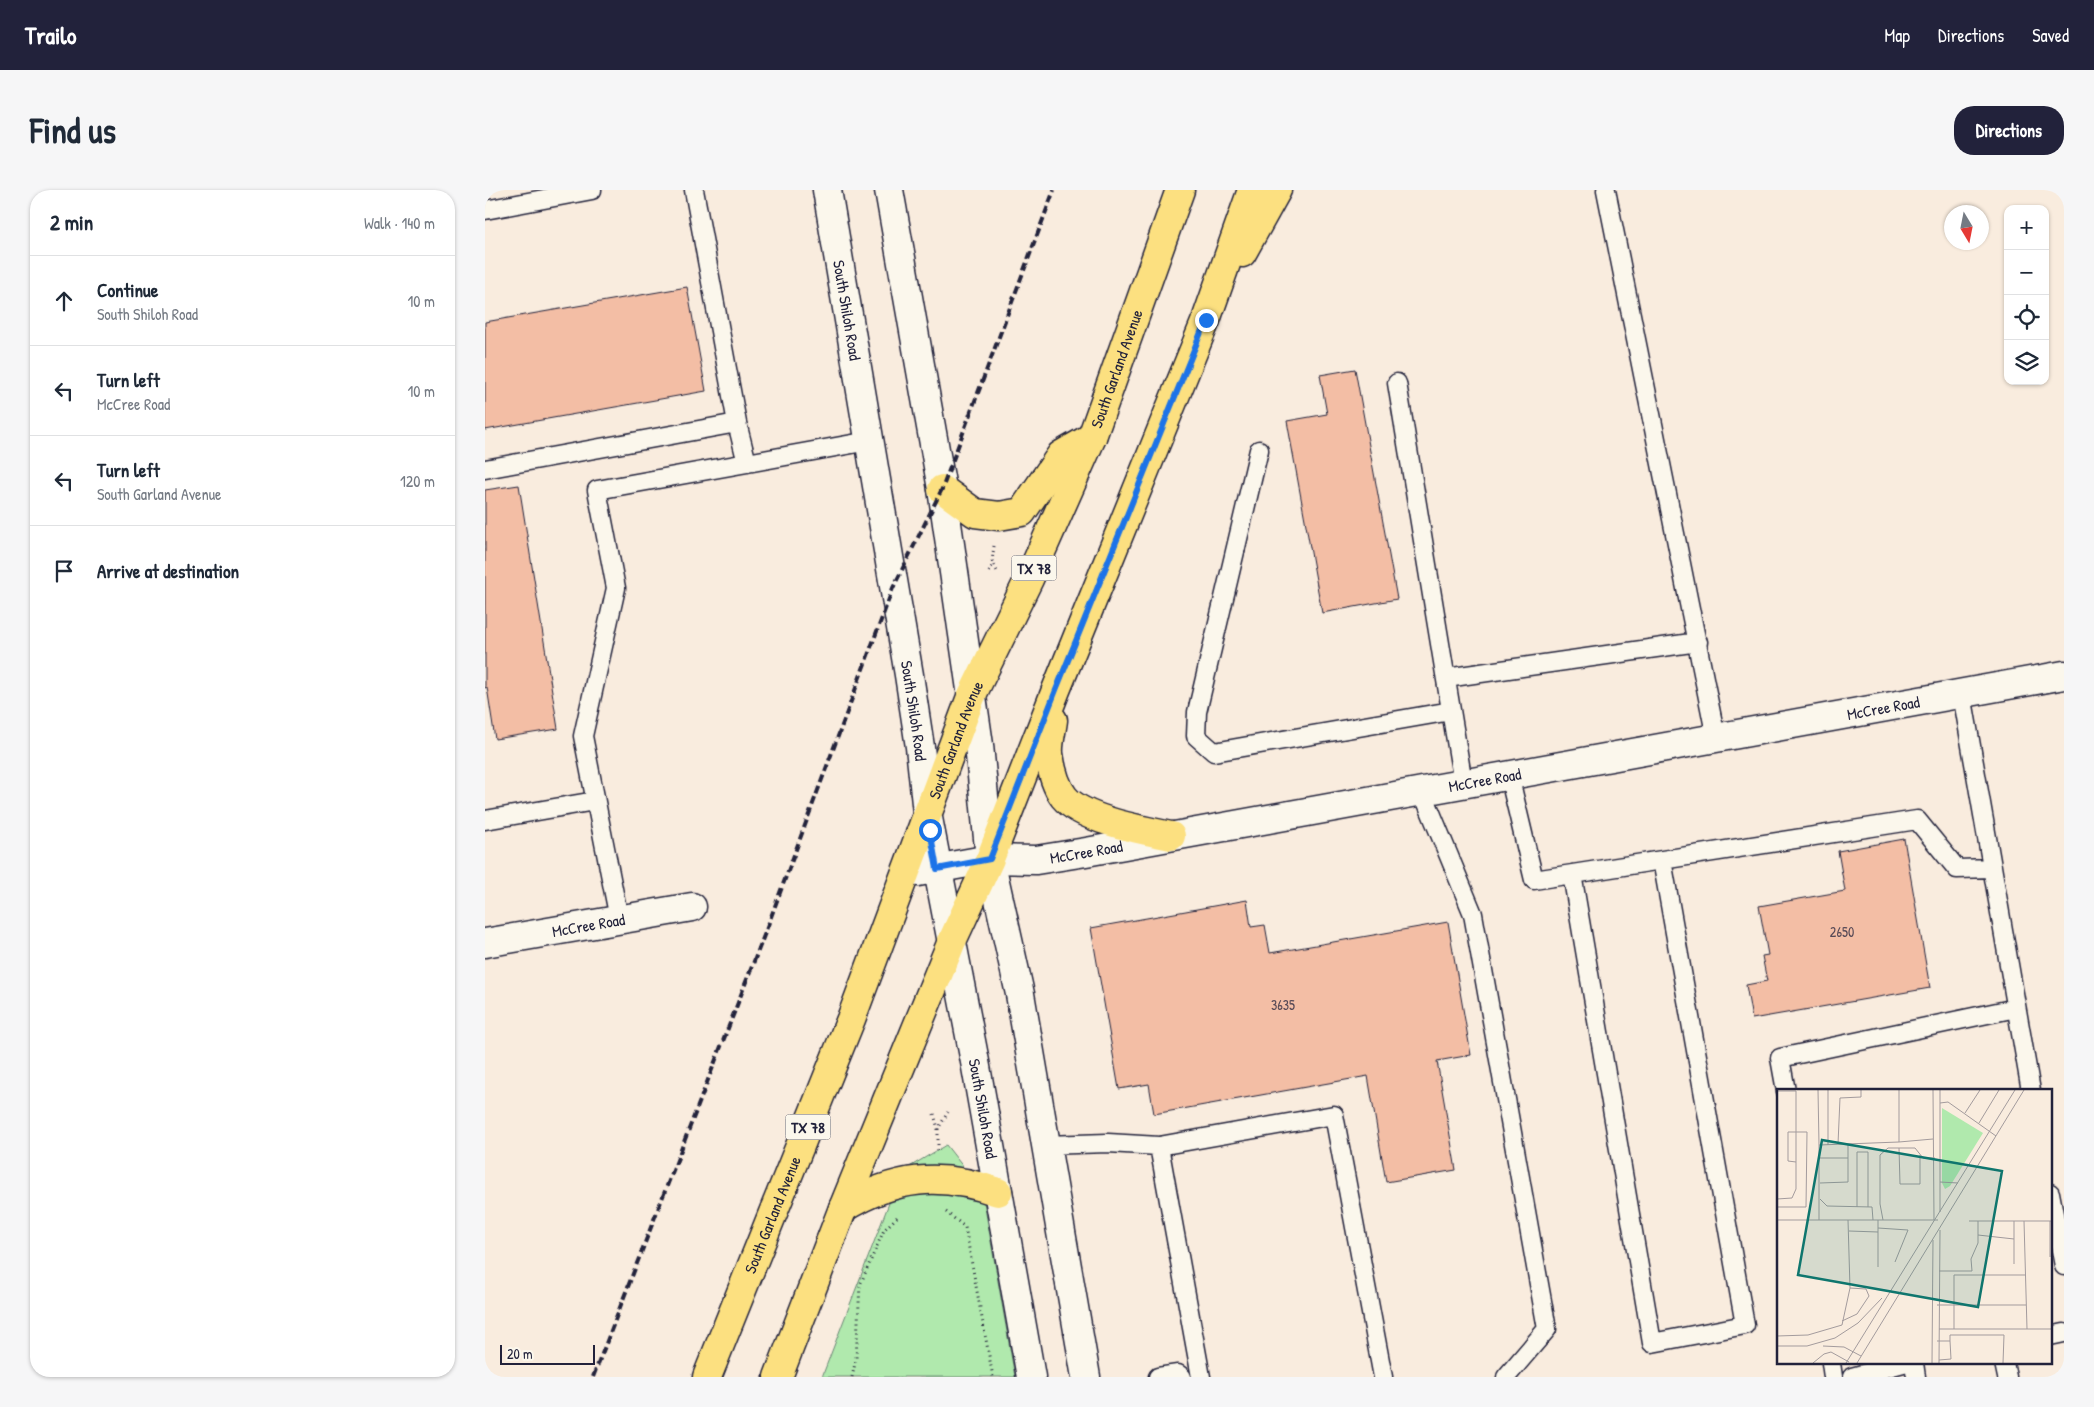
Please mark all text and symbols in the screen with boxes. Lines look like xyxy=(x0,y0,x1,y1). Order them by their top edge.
text: Trailo xyxy=(25,19,76,51)
text: Map xyxy=(1885,23,1910,48)
text: Directions xyxy=(1938,23,2004,48)
text: Saved xyxy=(2032,23,2069,48)
button: Directions xyxy=(1954,106,2064,155)
text: Find us xyxy=(30,107,116,154)
north arrow xyxy=(1944,205,1989,250)
map controls xyxy=(2004,205,2049,385)
button: + xyxy=(2004,205,2049,250)
text: 2 min xyxy=(50,208,93,237)
text: Walk · 140 m xyxy=(364,212,435,234)
button: − xyxy=(2004,250,2049,295)
street label: South Shiloh Road xyxy=(828,259,867,362)
text: Continue xyxy=(97,277,158,303)
icon: ahead xyxy=(50,287,78,315)
text: 10 m xyxy=(407,290,435,312)
button: locate xyxy=(2004,295,2049,340)
text: South Shiloh Road xyxy=(97,303,198,325)
street label: South Garland Avenue xyxy=(1085,306,1148,431)
route end xyxy=(1195,309,1218,332)
button: layers xyxy=(2004,340,2049,385)
text: Turn left xyxy=(97,367,160,393)
icon: left xyxy=(50,377,78,405)
text: 10 m xyxy=(407,380,435,402)
text: McCree Road xyxy=(97,393,170,415)
text: Turn left xyxy=(97,457,160,483)
icon: left xyxy=(50,467,78,495)
text: 120 m xyxy=(400,470,435,492)
text: South Garland Avenue xyxy=(97,483,221,505)
road number: TX 78 xyxy=(1011,556,1057,580)
icon: arrive xyxy=(50,557,78,585)
text: Arrive at destination xyxy=(97,558,239,584)
street label: South Shiloh Road xyxy=(896,659,932,762)
street label: South Garland Avenue xyxy=(923,677,989,802)
street label: McCree Road xyxy=(1845,690,1921,725)
street label: McCree Road xyxy=(1447,762,1523,797)
route start xyxy=(919,819,942,842)
street label: McCree Road xyxy=(1048,835,1124,869)
street label: McCree Road xyxy=(550,908,626,942)
house number: 2650 xyxy=(1830,922,1854,941)
house number: 3635 xyxy=(1271,995,1295,1014)
street label: South Shiloh Road xyxy=(964,1057,1003,1160)
inset map xyxy=(1777,1089,2051,1364)
road number: TX 78 xyxy=(785,1114,831,1140)
street label: South Garland Avenue xyxy=(739,1152,806,1277)
scale bar xyxy=(500,1342,595,1365)
text: 20 m xyxy=(507,1344,533,1363)

